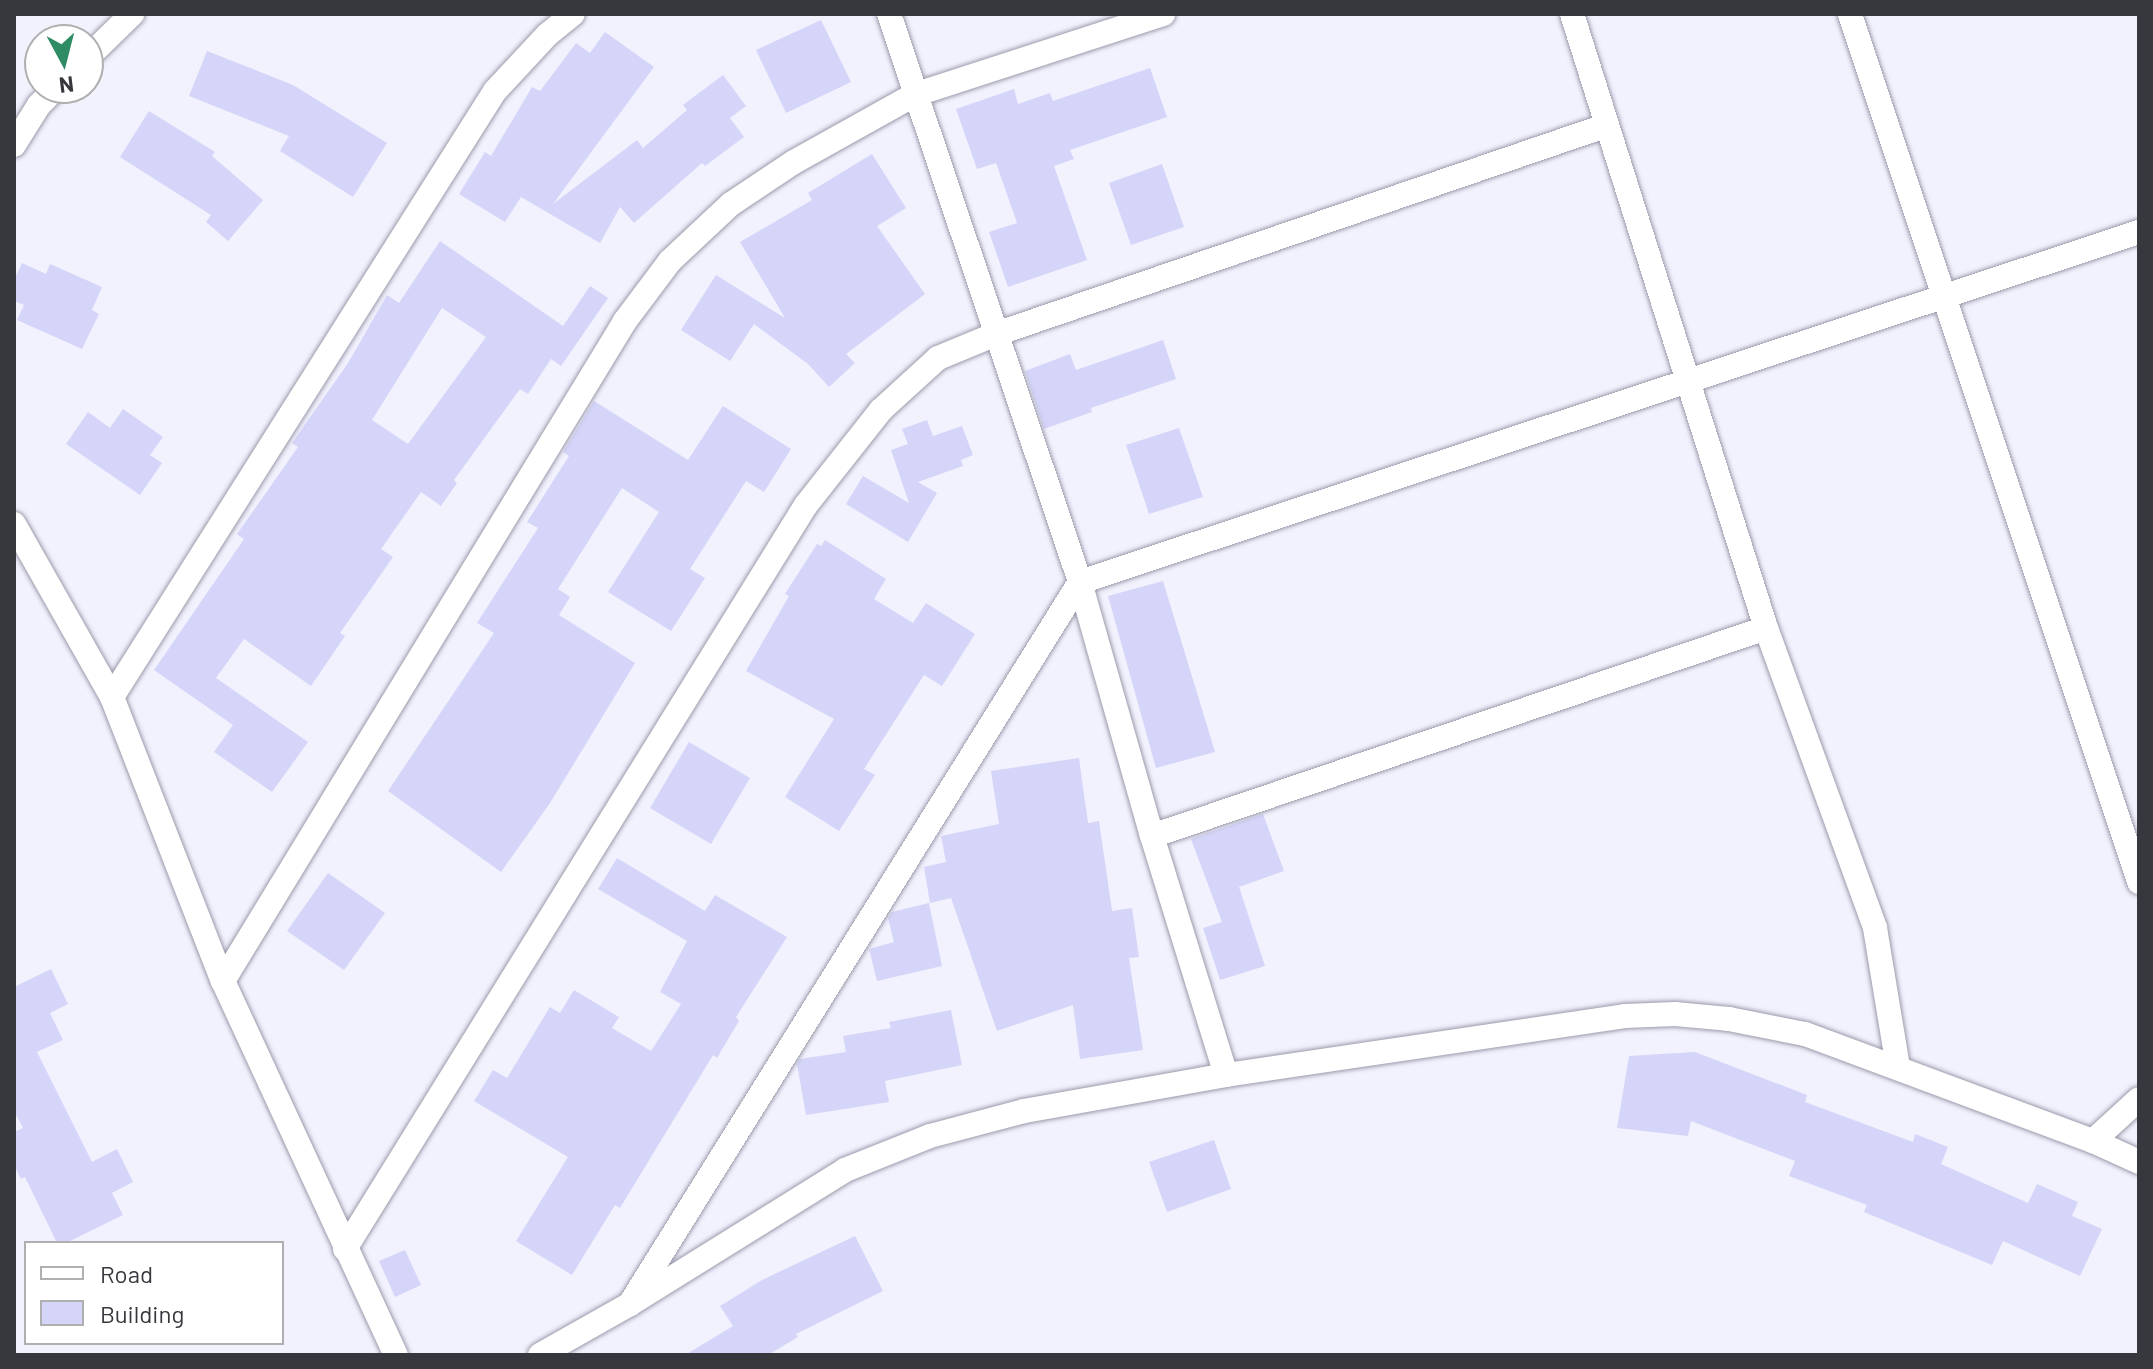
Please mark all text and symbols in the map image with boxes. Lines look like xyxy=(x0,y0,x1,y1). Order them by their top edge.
north arrow xyxy=(24,24,104,104)
text: N xyxy=(58,72,76,100)
legend xyxy=(24,1241,284,1345)
text: Road xyxy=(100,1259,153,1288)
text: Building xyxy=(100,1299,184,1328)

